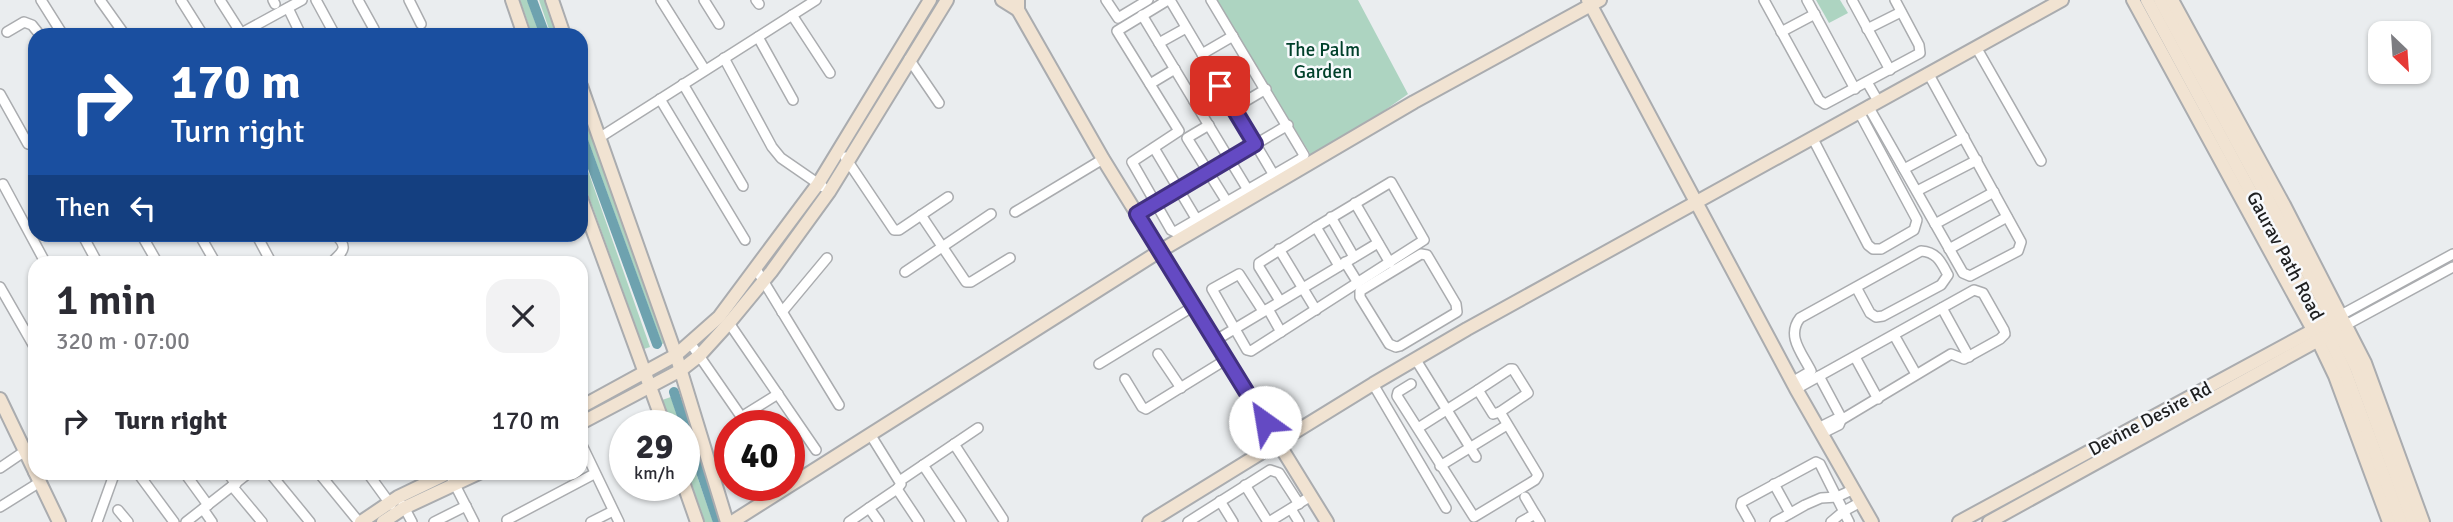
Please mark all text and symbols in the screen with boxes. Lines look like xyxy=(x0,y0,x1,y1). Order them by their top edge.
north arrow xyxy=(2368,21,2431,84)
map controls xyxy=(2368,21,2431,84)
park label: The Palm Garden xyxy=(1286,38,1360,84)
text: 170 m xyxy=(171,52,301,112)
icon: right xyxy=(56,56,147,147)
pin xyxy=(1190,56,1250,116)
icon: arrive xyxy=(1201,67,1239,105)
text: Turn right xyxy=(171,112,304,151)
street label: Gaurav Path Road xyxy=(2241,187,2329,325)
icon: left xyxy=(124,189,162,227)
text: Then xyxy=(56,192,110,224)
text: 1 min xyxy=(56,275,157,326)
button: close xyxy=(486,279,560,353)
text: 320 m · 07:00 xyxy=(56,327,190,356)
street label: Devine Desire Rd xyxy=(2084,376,2216,462)
position arrow xyxy=(1228,385,1302,459)
icon: right xyxy=(56,402,94,440)
text: Turn right xyxy=(115,405,227,437)
text: 170 m xyxy=(491,405,560,437)
speed limit sign: 40 xyxy=(714,410,805,501)
text: 29 xyxy=(636,425,673,468)
text: km/h xyxy=(634,462,675,484)

